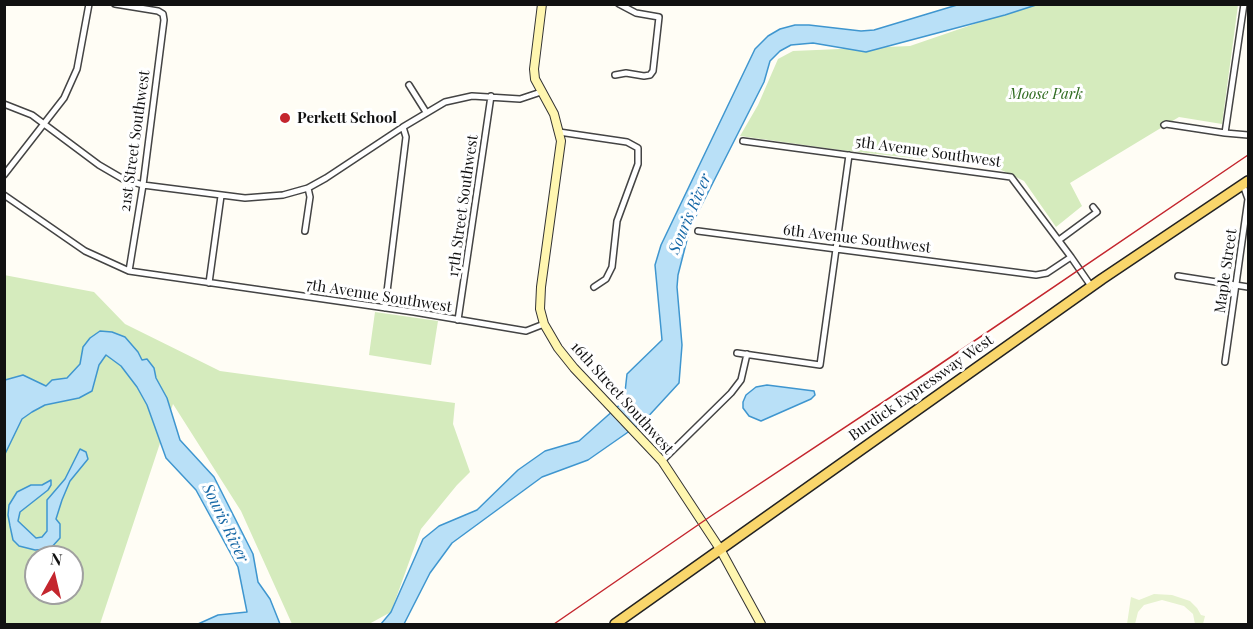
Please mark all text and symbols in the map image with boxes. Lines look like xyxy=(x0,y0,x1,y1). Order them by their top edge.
street label: 21st Street Southwest xyxy=(116,69,154,213)
park label: Moose Park xyxy=(1009,85,1083,103)
place label: Perkett School xyxy=(297,109,397,127)
marker: Perkett School xyxy=(278,111,292,125)
street label: 5th Avenue Southwest xyxy=(854,133,1002,171)
street label: 17th Street Southwest xyxy=(444,134,482,278)
water label: Souris River xyxy=(665,171,715,257)
street label: 6th Avenue Southwest xyxy=(782,221,932,257)
street label: Maple Street xyxy=(1211,228,1241,314)
street label: 7th Avenue Southwest xyxy=(305,276,453,316)
street label: Burdick Expressway West xyxy=(845,331,997,445)
street label: 16th Street Southwest xyxy=(567,338,677,458)
water label: Souris River xyxy=(198,481,252,565)
north arrow xyxy=(24,545,84,605)
text: N xyxy=(49,547,63,570)

